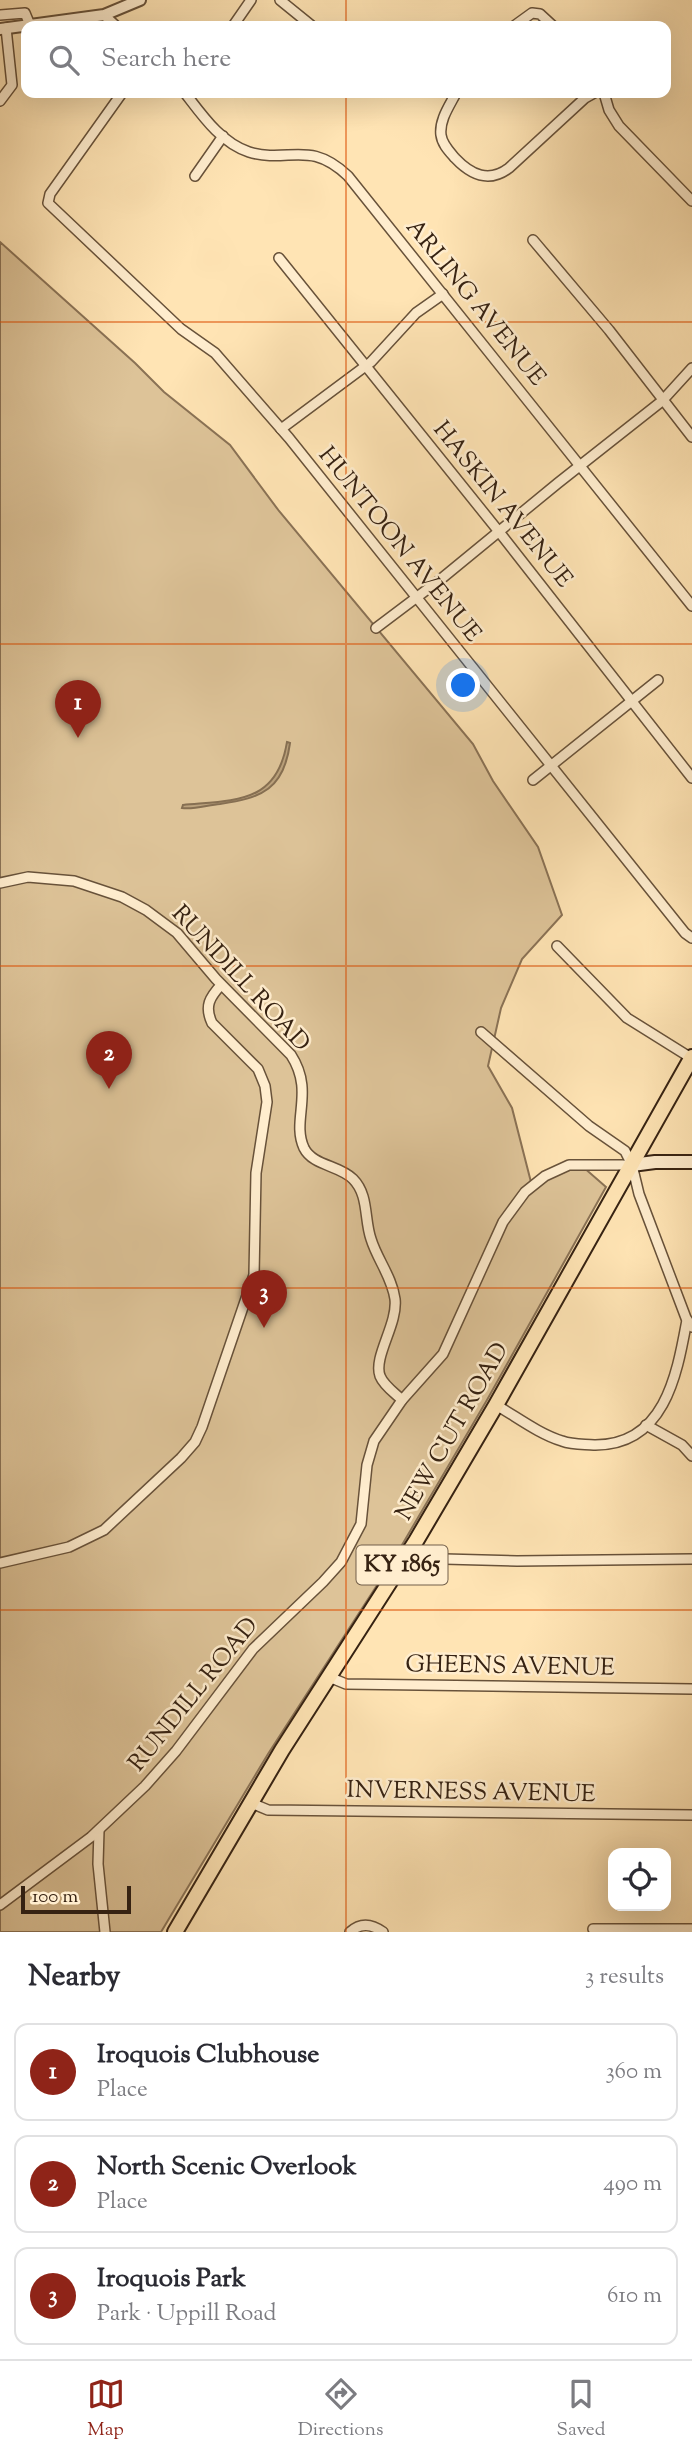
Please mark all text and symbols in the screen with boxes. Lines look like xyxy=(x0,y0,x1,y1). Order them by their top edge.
search box xyxy=(21,21,671,98)
icon: search xyxy=(45,41,83,79)
text: Search here xyxy=(101,41,231,78)
street label: ARLING AVENUE xyxy=(397,212,553,394)
street label: HASKIN AVENUE xyxy=(424,415,580,596)
street label: HUNTOON AVENUE xyxy=(309,440,489,650)
your location xyxy=(446,668,480,702)
pin: 1 xyxy=(55,680,101,738)
street label: RUNDILL ROAD xyxy=(163,898,317,1060)
pin: 2 xyxy=(86,1031,132,1089)
pin: 3 xyxy=(241,1270,287,1328)
street label: NEW CUT ROAD xyxy=(388,1337,518,1527)
road number: KY 1865 xyxy=(356,1546,448,1584)
street label: RUNDILL ROAD xyxy=(121,1611,267,1779)
street label: GHEENS AVENUE xyxy=(405,1648,615,1686)
street label: INVERNESS AVENUE xyxy=(346,1774,596,1812)
map controls xyxy=(608,1848,671,1911)
button: locate xyxy=(608,1848,671,1911)
scale bar xyxy=(21,1883,131,1915)
text: 100 m xyxy=(32,1884,78,1911)
text: Nearby xyxy=(28,1956,120,1999)
text: 3 results xyxy=(585,1961,664,1994)
text: Iroquois Clubhouse xyxy=(97,2037,319,2074)
text: 1 xyxy=(49,2056,57,2089)
text: 360 m xyxy=(605,2056,662,2089)
text: Place xyxy=(97,2074,148,2107)
text: North Scenic Overlook xyxy=(97,2149,357,2186)
text: 2 xyxy=(48,2168,58,2201)
text: 490 m xyxy=(603,2168,662,2201)
text: Place xyxy=(97,2186,148,2219)
text: Iroquois Park xyxy=(97,2261,246,2298)
text: 3 xyxy=(48,2280,58,2313)
text: 610 m xyxy=(607,2280,662,2313)
text: Park · Uppill Road xyxy=(97,2298,277,2331)
tab: Map xyxy=(87,2375,125,2444)
tab: Directions xyxy=(298,2375,383,2444)
tab: Saved xyxy=(557,2375,605,2444)

